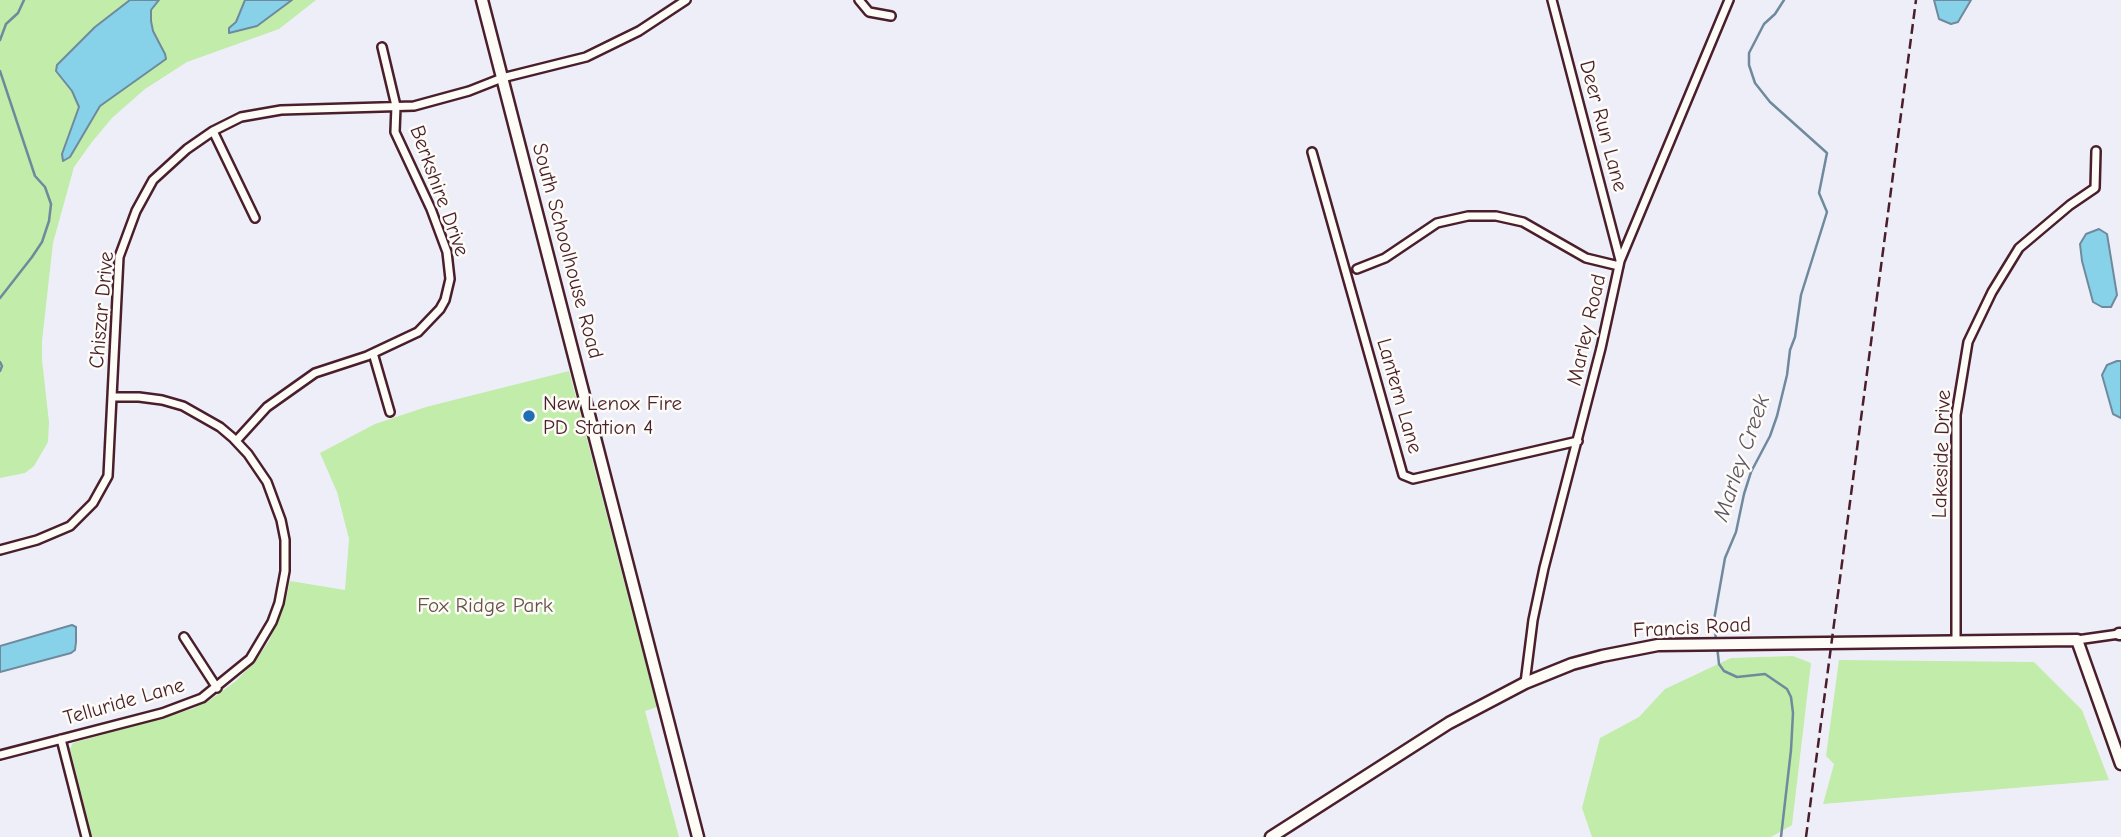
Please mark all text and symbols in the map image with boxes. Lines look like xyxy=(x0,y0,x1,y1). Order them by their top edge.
street label: Deer Run Lane xyxy=(1573,58,1633,194)
street label: Berkshire Drive xyxy=(404,122,474,260)
street label: South Schoolhouse Road xyxy=(526,140,608,362)
street label: Chiszar Drive xyxy=(84,250,120,370)
street label: Marley Road xyxy=(1562,272,1612,388)
street label: Lantern Lane xyxy=(1371,336,1427,456)
street label: Lakeside Drive xyxy=(1927,389,1957,519)
place label: New Lenox Fire PD Station 4 xyxy=(543,391,682,441)
water label: Marley Creek xyxy=(1708,391,1776,525)
marker: New Lenox Fire PD Station 4 xyxy=(521,408,537,424)
park label: Fox Ridge Park xyxy=(417,593,553,619)
street label: Francis Road xyxy=(1632,612,1752,644)
street label: Telluride Lane xyxy=(61,673,187,731)

